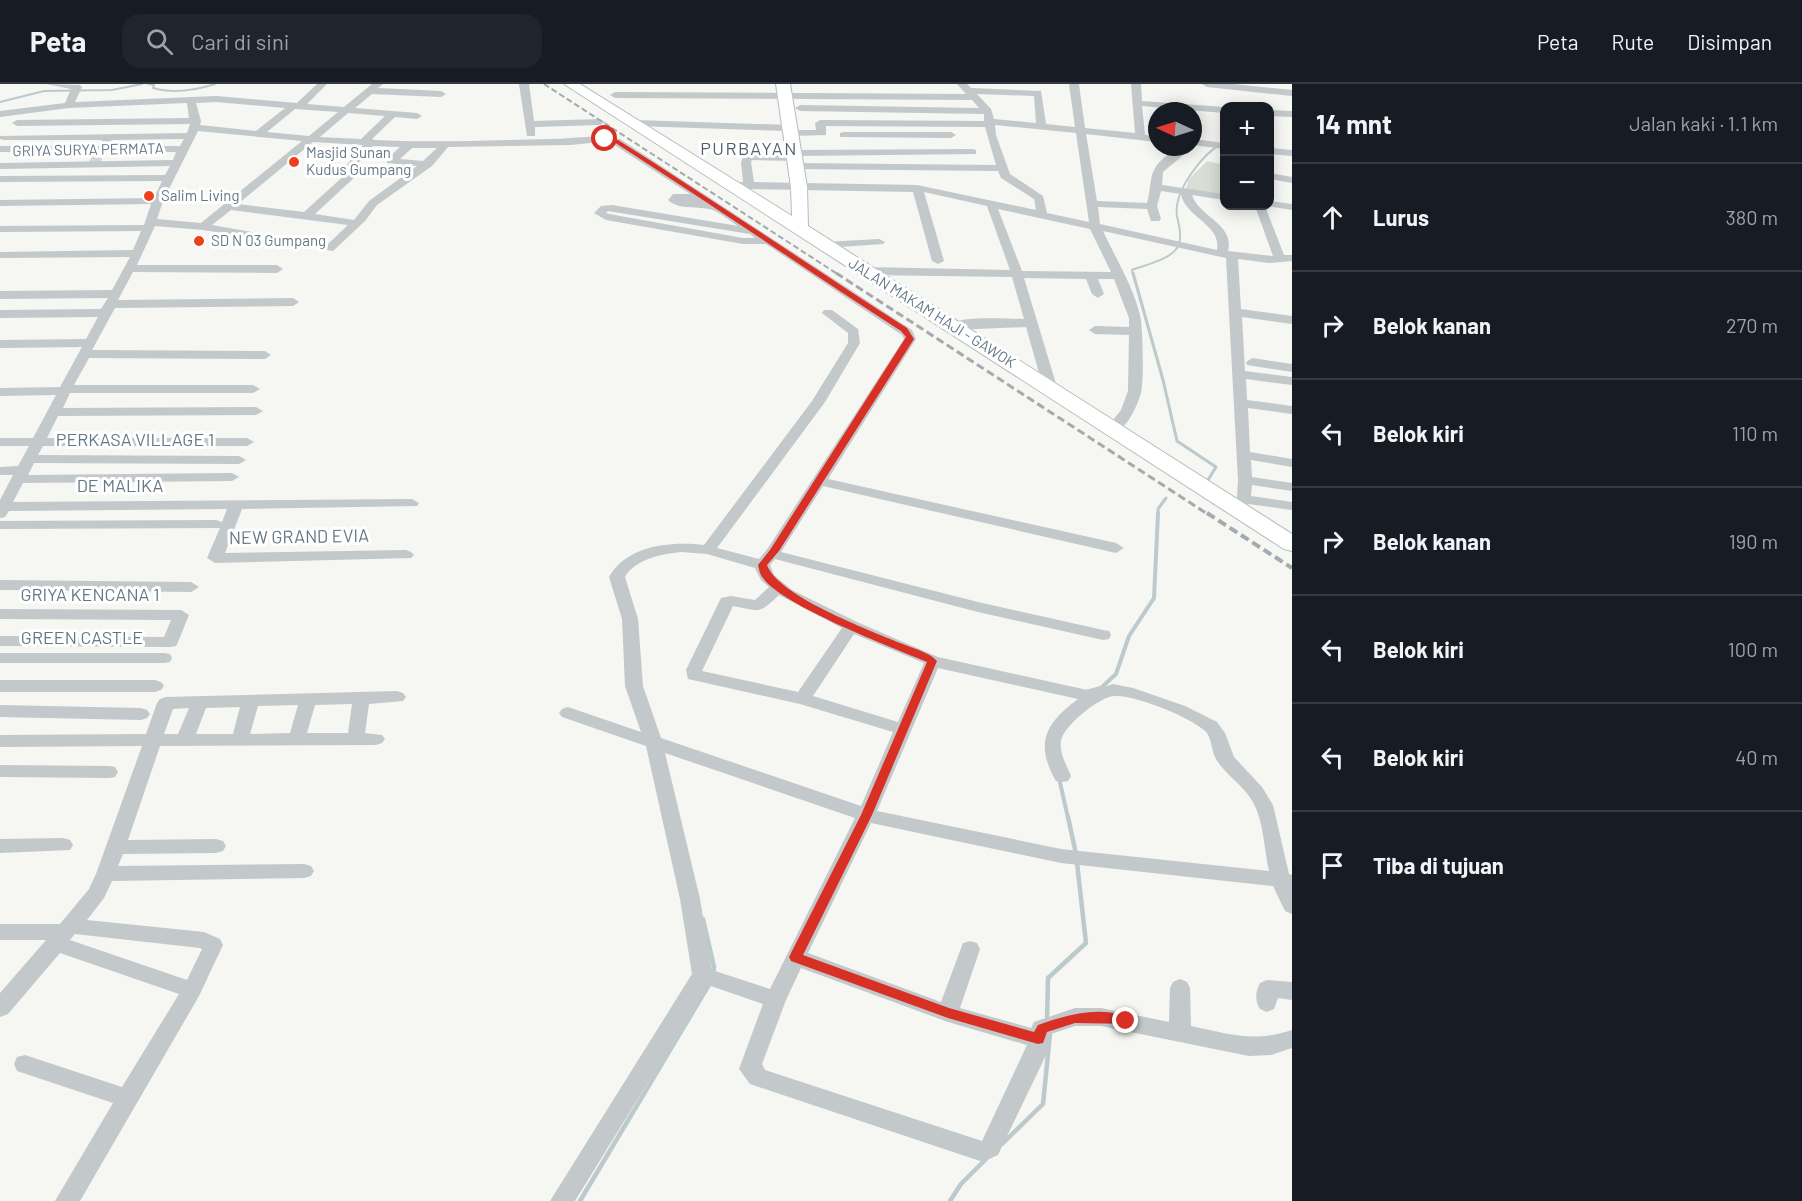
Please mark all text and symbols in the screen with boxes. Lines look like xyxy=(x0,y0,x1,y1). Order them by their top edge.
search box xyxy=(122,14,542,68)
text: Peta xyxy=(30,24,86,58)
icon: search xyxy=(143,25,176,58)
text: Cari di sini xyxy=(191,28,289,54)
text: Peta xyxy=(1537,29,1579,54)
text: Rute xyxy=(1612,29,1654,54)
text: Disimpan xyxy=(1687,29,1772,54)
north arrow xyxy=(1148,102,1202,156)
map controls xyxy=(1220,102,1274,210)
button: + xyxy=(1220,102,1274,156)
text: 14 mnt xyxy=(1316,108,1392,139)
text: Jalan kaki · 1.1 km xyxy=(1629,111,1778,135)
route start xyxy=(591,125,617,151)
district label: PURBAYAN xyxy=(700,137,798,159)
street label: GRIYA SURYA PERMATA xyxy=(12,139,164,159)
place label: Masjid Sunan Kudus Gumpang xyxy=(306,143,411,178)
marker: Masjid Sunan Kudus Gumpang xyxy=(287,155,301,169)
button: − xyxy=(1220,156,1274,210)
place label: Salim Living xyxy=(161,186,239,204)
marker: Salim Living xyxy=(142,189,156,203)
icon: ahead xyxy=(1316,201,1349,234)
text: Lurus xyxy=(1373,204,1429,230)
text: 380 m xyxy=(1725,205,1778,229)
place label: SD N 03 Gumpang xyxy=(211,231,326,249)
marker: SD N 03 Gumpang xyxy=(192,234,206,248)
street label: JALAN MAKAM HAJI - GAWOK xyxy=(846,253,1020,371)
icon: right xyxy=(1316,309,1349,342)
text: Belok kanan xyxy=(1373,312,1491,338)
text: 270 m xyxy=(1726,313,1778,337)
icon: left xyxy=(1316,417,1349,450)
text: Belok kiri xyxy=(1373,420,1464,446)
text: 110 m xyxy=(1732,421,1778,445)
street label: PERKASA VILLAGE 1 xyxy=(56,428,214,450)
street label: DE MALIKA xyxy=(77,474,163,496)
street label: NEW GRAND EVIA xyxy=(229,524,369,548)
icon: right xyxy=(1316,525,1349,558)
text: Belok kanan xyxy=(1373,528,1491,554)
text: 190 m xyxy=(1729,529,1778,553)
street label: GRIYA KENCANA 1 xyxy=(21,583,159,605)
street label: GREEN CASTLE xyxy=(21,626,143,648)
icon: left xyxy=(1316,633,1349,666)
text: Belok kiri xyxy=(1373,636,1464,662)
text: 100 m xyxy=(1728,637,1778,661)
icon: left xyxy=(1316,741,1349,774)
text: Belok kiri xyxy=(1373,744,1464,770)
text: 40 m xyxy=(1735,745,1778,769)
icon: arrive xyxy=(1316,849,1349,882)
text: Tiba di tujuan xyxy=(1373,852,1504,878)
route end xyxy=(1112,1007,1138,1033)

